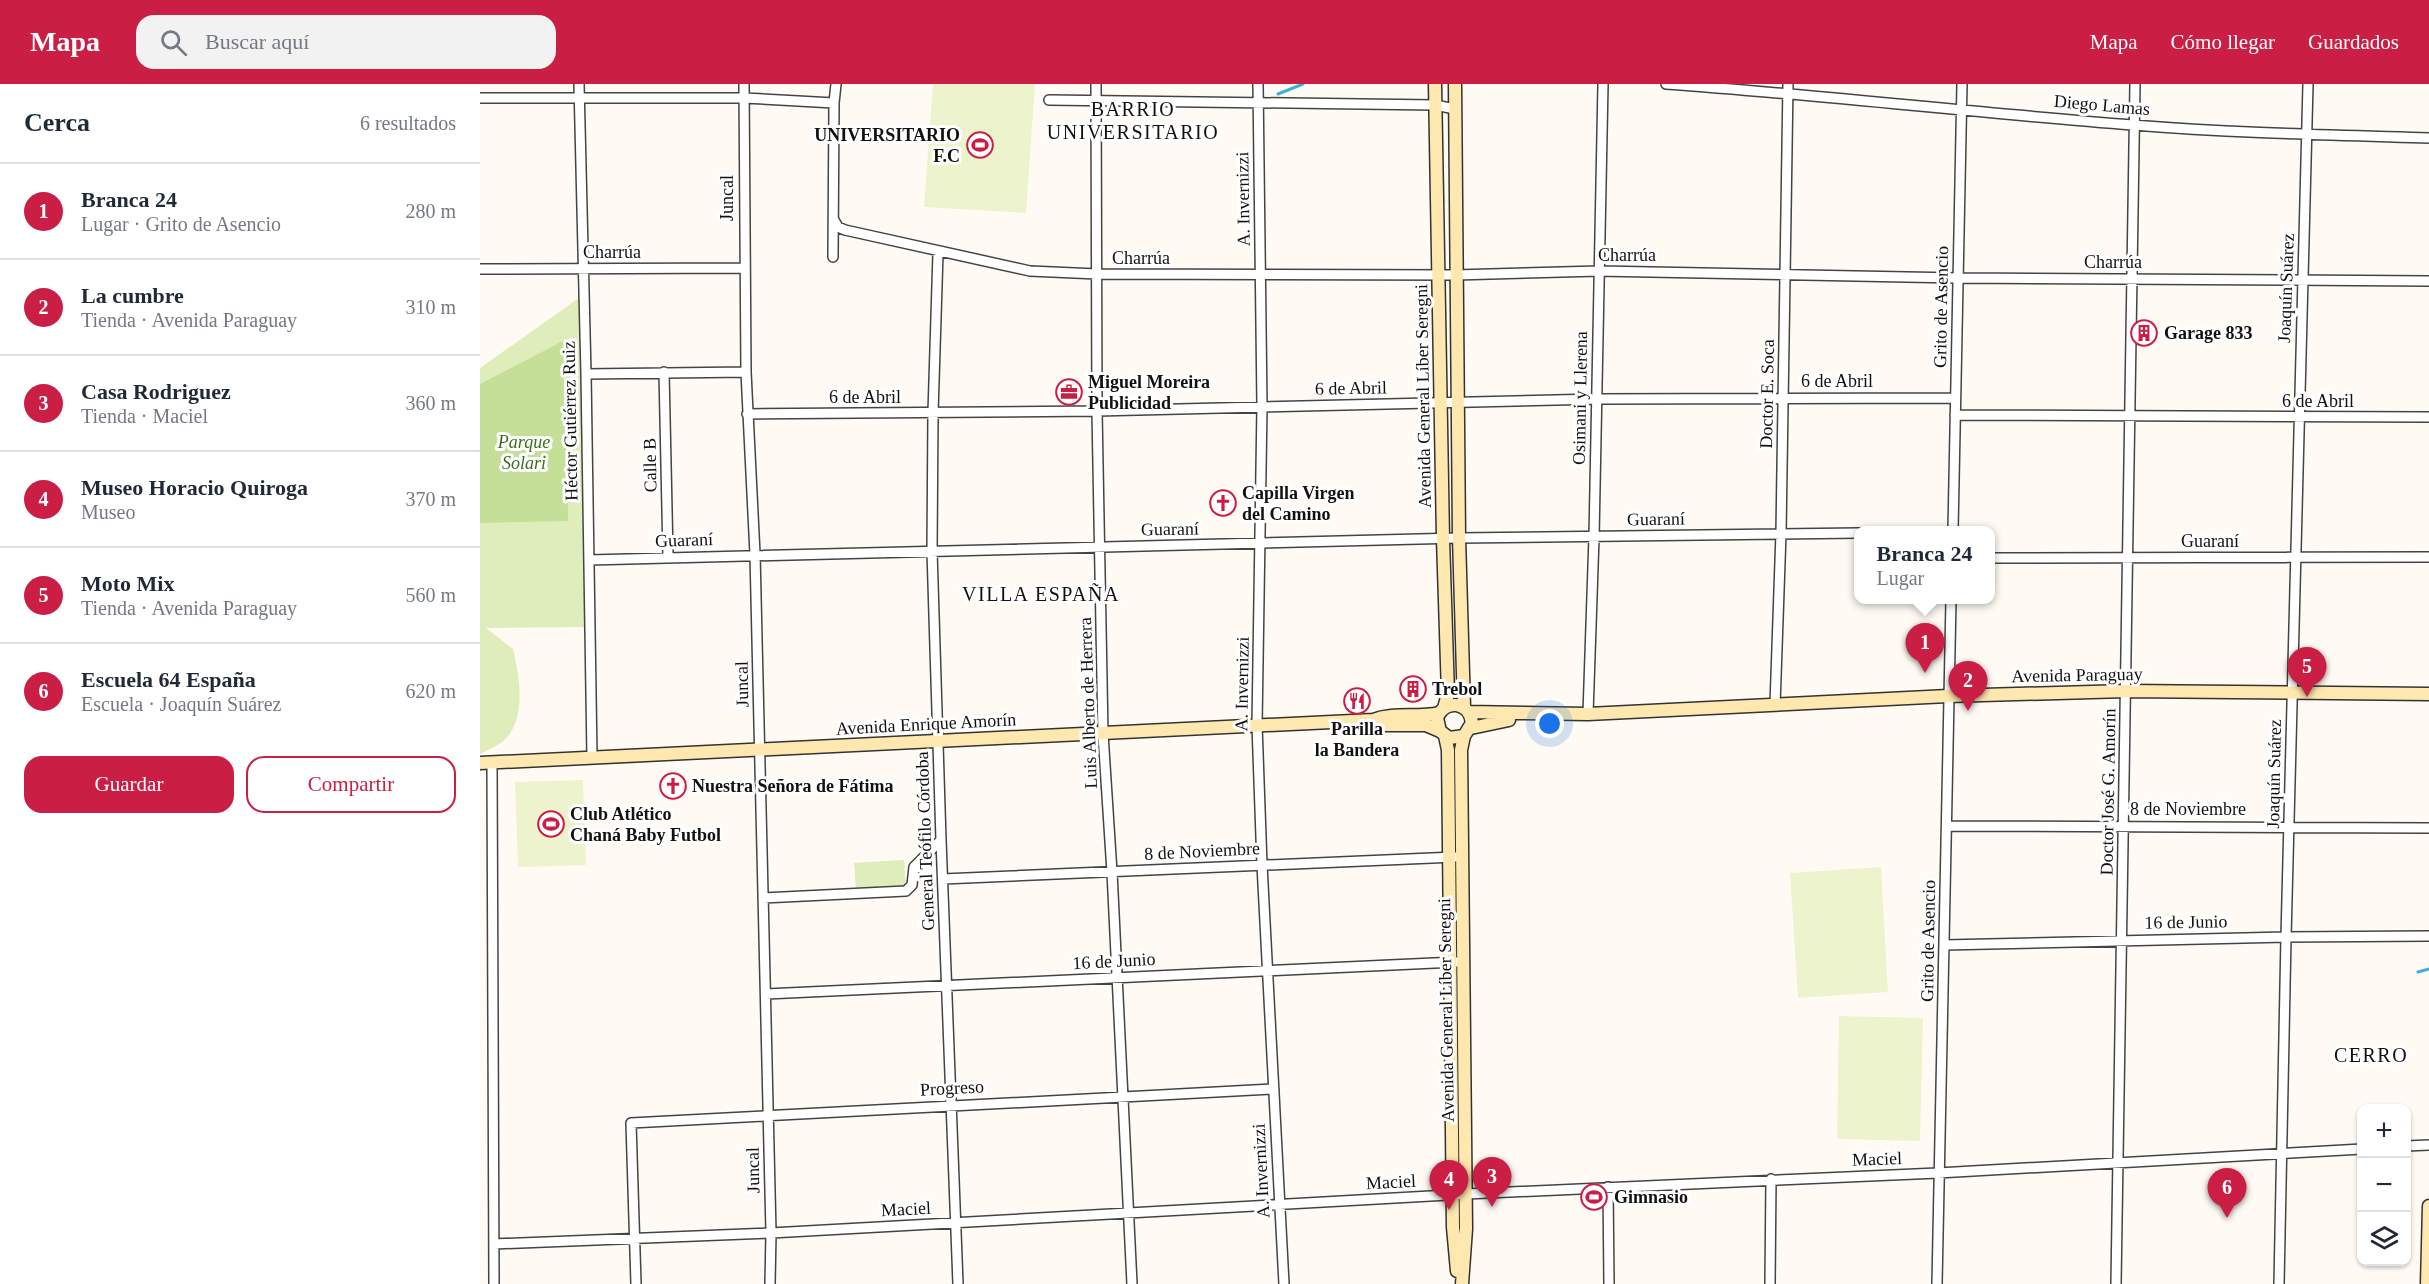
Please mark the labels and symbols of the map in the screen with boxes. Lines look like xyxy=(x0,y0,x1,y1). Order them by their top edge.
street label: Diego Lamas xyxy=(2053,91,2151,119)
district label: BARRIO UNIVERSITARIO xyxy=(1047,98,1219,143)
place label: UNIVERSITARIO F.C xyxy=(814,125,960,166)
sports icon: UNIVERSITARIO F.C xyxy=(965,130,995,160)
street label: A. Invernizzi xyxy=(1232,151,1254,247)
street label: Juncal xyxy=(717,175,737,221)
street label: Joaquín Suárez xyxy=(2274,233,2298,343)
street label: Charrúa xyxy=(583,242,641,262)
street label: Charrúa xyxy=(1598,245,1656,265)
street label: Grito de Asencio xyxy=(1930,246,1952,368)
street label: Charrúa xyxy=(1112,248,1170,268)
street label: Charrúa xyxy=(2084,252,2142,272)
street label: Avenida General Líber Seregni xyxy=(1411,284,1435,508)
building icon: Garage 833 xyxy=(2129,318,2159,348)
place label: Garage 833 xyxy=(2164,323,2252,343)
street label: Osimani y Llerena xyxy=(1569,331,1591,465)
street label: Doctor E. Soca xyxy=(1756,339,1778,449)
street label: Héctor Gutiérrez Ruiz xyxy=(559,341,581,501)
street label: 6 de Abril xyxy=(1801,371,1873,391)
place label: Miguel Moreira Publicidad xyxy=(1088,372,1210,413)
office icon: Miguel Moreira Publicidad xyxy=(1054,377,1084,407)
street label: 6 de Abril xyxy=(1315,377,1387,399)
street label: 6 de Abril xyxy=(829,387,901,407)
street label: 6 de Abril xyxy=(2282,391,2354,411)
park label: Parque Solari xyxy=(497,432,550,473)
street label: Calle B xyxy=(640,438,660,492)
place label: Capilla Virgen del Camino xyxy=(1242,483,1355,524)
church icon: Capilla Virgen del Camino xyxy=(1208,488,1238,518)
street label: Guaraní xyxy=(1627,508,1685,530)
street label: Guaraní xyxy=(1141,518,1199,540)
street label: Guaraní xyxy=(655,529,713,551)
street label: Guaraní xyxy=(2181,531,2239,551)
district label: VILLA ESPAÑA xyxy=(962,582,1120,605)
street label: Luis Alberto de Herrera xyxy=(1075,617,1101,789)
pin: 1 xyxy=(1906,624,1944,673)
street label: A. Invernizzi xyxy=(1231,636,1253,732)
pin: 5 xyxy=(2288,648,2326,697)
street label: Juncal xyxy=(732,661,752,707)
pin: 2 xyxy=(1948,662,1988,711)
street label: Avenida Paraguay xyxy=(2011,664,2143,686)
building icon: Trebol xyxy=(1398,674,1428,704)
place label: Trebol xyxy=(1432,679,1482,699)
restaurant icon: Parilla la Bandera xyxy=(1342,686,1372,716)
street label: Doctor José G. Amorín xyxy=(2097,708,2119,876)
street label: Avenida Enrique Amorín xyxy=(835,709,1017,739)
your location xyxy=(1535,709,1564,738)
place label: Parilla la Bandera xyxy=(1315,719,1399,760)
street label: Joaquín Suárez xyxy=(2263,719,2285,829)
street label: General Teófilo Córdoba xyxy=(912,751,938,931)
church icon: Nuestra Señora de Fátima xyxy=(658,771,688,801)
place label: Nuestra Señora de Fátima xyxy=(692,776,893,796)
street label: 8 de Noviembre xyxy=(2130,799,2246,819)
place label: Club Atlético Chaná Baby Futbol xyxy=(570,804,721,845)
sports icon: Club Atlético Chaná Baby Futbol xyxy=(536,809,566,839)
street label: 8 de Noviembre xyxy=(1144,838,1260,864)
street label: Grito de Asencio xyxy=(1917,880,1939,1002)
street label: Avenida General Líber Seregni xyxy=(1434,898,1458,1122)
street label: 16 de Junio xyxy=(2144,911,2228,933)
street label: 16 de Junio xyxy=(1072,949,1156,973)
district label: CERRO xyxy=(2334,1044,2408,1066)
street label: Progreso xyxy=(920,1076,984,1100)
street label: A. Invernizzi xyxy=(1249,1123,1273,1219)
street label: Juncal xyxy=(743,1147,763,1193)
street label: Maciel xyxy=(1852,1148,1902,1170)
pin: 3 xyxy=(1472,1158,1512,1207)
pin: 4 xyxy=(1430,1160,1468,1210)
pin: 6 xyxy=(2208,1168,2246,1218)
street label: Maciel xyxy=(1366,1171,1416,1193)
sports icon: Gimnasio xyxy=(1579,1182,1609,1212)
place label: Gimnasio xyxy=(1614,1187,1688,1207)
street label: Maciel xyxy=(881,1198,931,1220)

